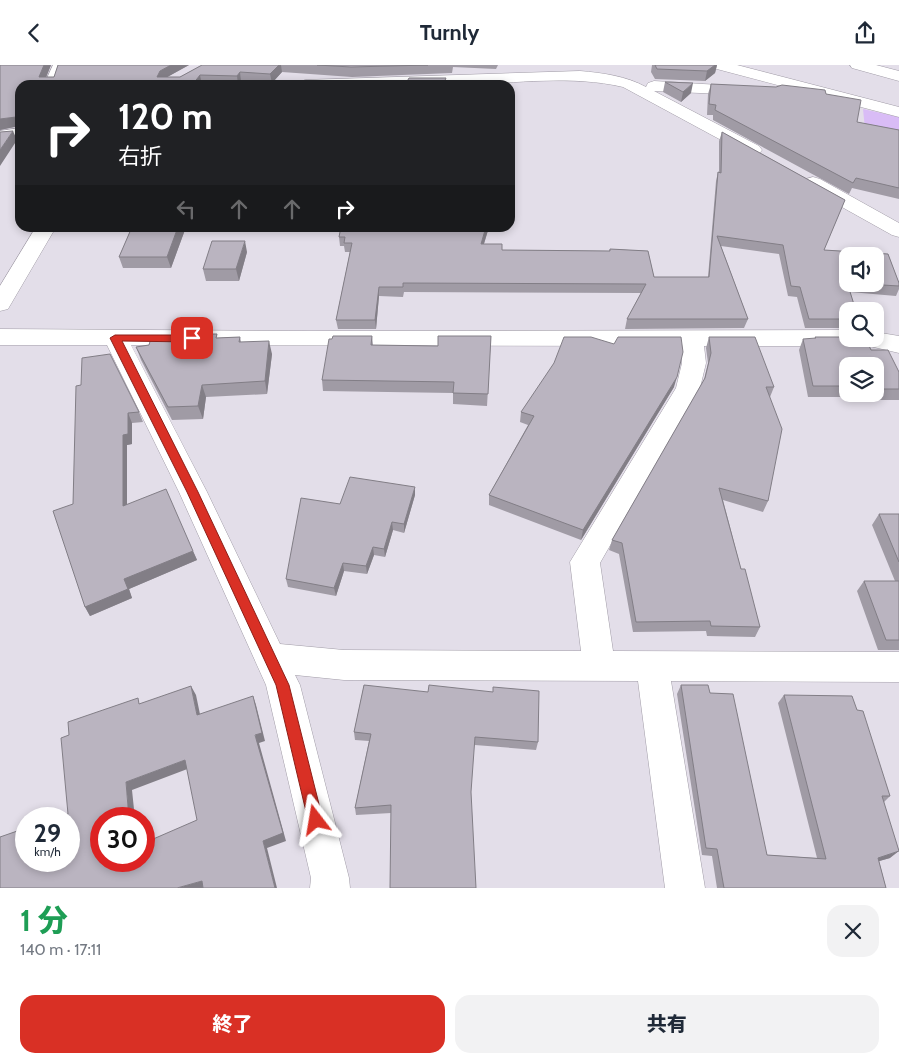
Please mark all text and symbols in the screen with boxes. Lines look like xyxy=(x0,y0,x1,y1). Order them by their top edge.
icon: back xyxy=(20,19,48,47)
text: Turnly xyxy=(420,19,479,46)
icon: share xyxy=(851,19,879,47)
text: 120 m xyxy=(118,95,212,138)
icon: right xyxy=(35,100,100,165)
text: 右折 xyxy=(118,143,162,170)
icon: left xyxy=(172,195,200,223)
icon: ahead xyxy=(225,195,253,223)
icon: ahead xyxy=(278,195,306,223)
icon: right xyxy=(331,195,359,223)
map controls xyxy=(839,247,884,402)
button: sound xyxy=(839,247,884,292)
button: search xyxy=(839,302,884,347)
pin xyxy=(171,317,213,359)
icon: arrive xyxy=(178,324,206,352)
button: layers xyxy=(839,357,884,402)
position arrow xyxy=(289,793,341,845)
speed limit sign: 30 xyxy=(90,807,155,872)
text: 29 xyxy=(34,818,61,848)
text: km/h xyxy=(34,844,61,859)
text: 1 分 xyxy=(20,902,68,939)
button: close xyxy=(827,905,879,957)
text: 140 m · 17:11 xyxy=(20,940,101,959)
button: 終了 xyxy=(20,995,445,1053)
button: 共有 xyxy=(455,995,879,1053)

